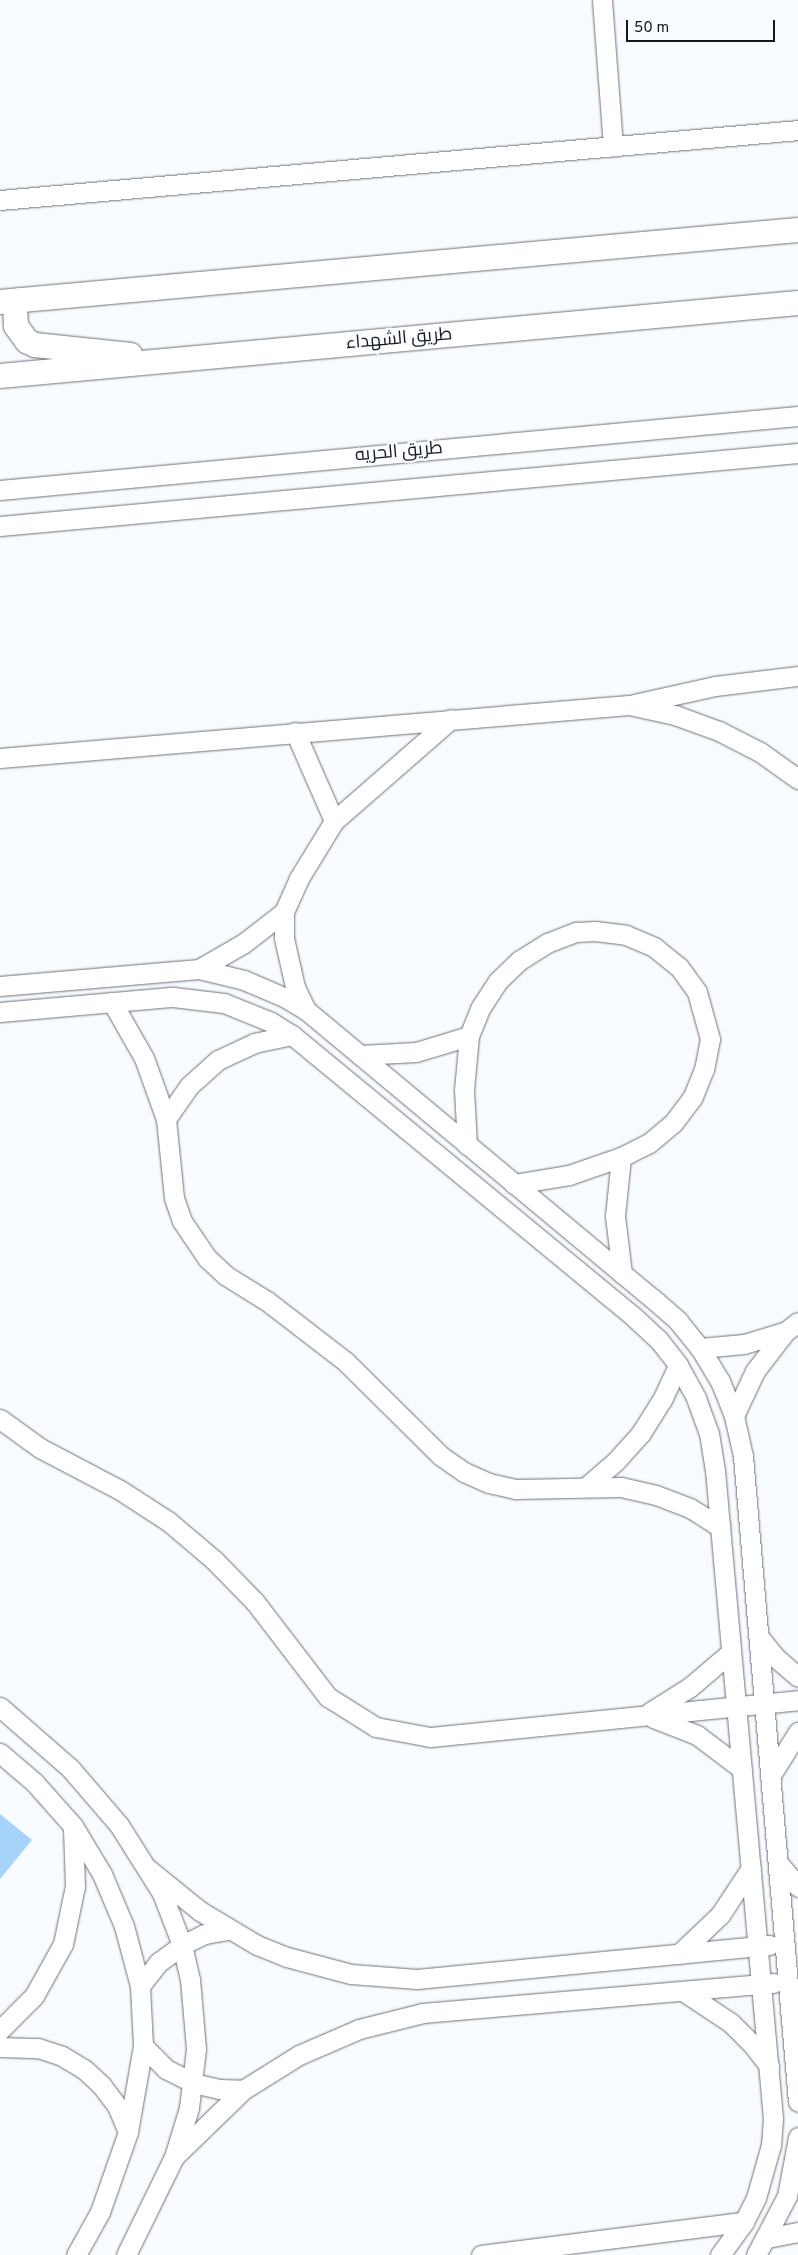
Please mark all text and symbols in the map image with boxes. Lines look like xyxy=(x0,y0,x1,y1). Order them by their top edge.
scale bar xyxy=(628,10,777,42)
text: 50 m xyxy=(634,19,669,38)
street label: طريق الشهداء xyxy=(345,325,453,355)
street label: طريق الحريه xyxy=(354,438,444,468)

